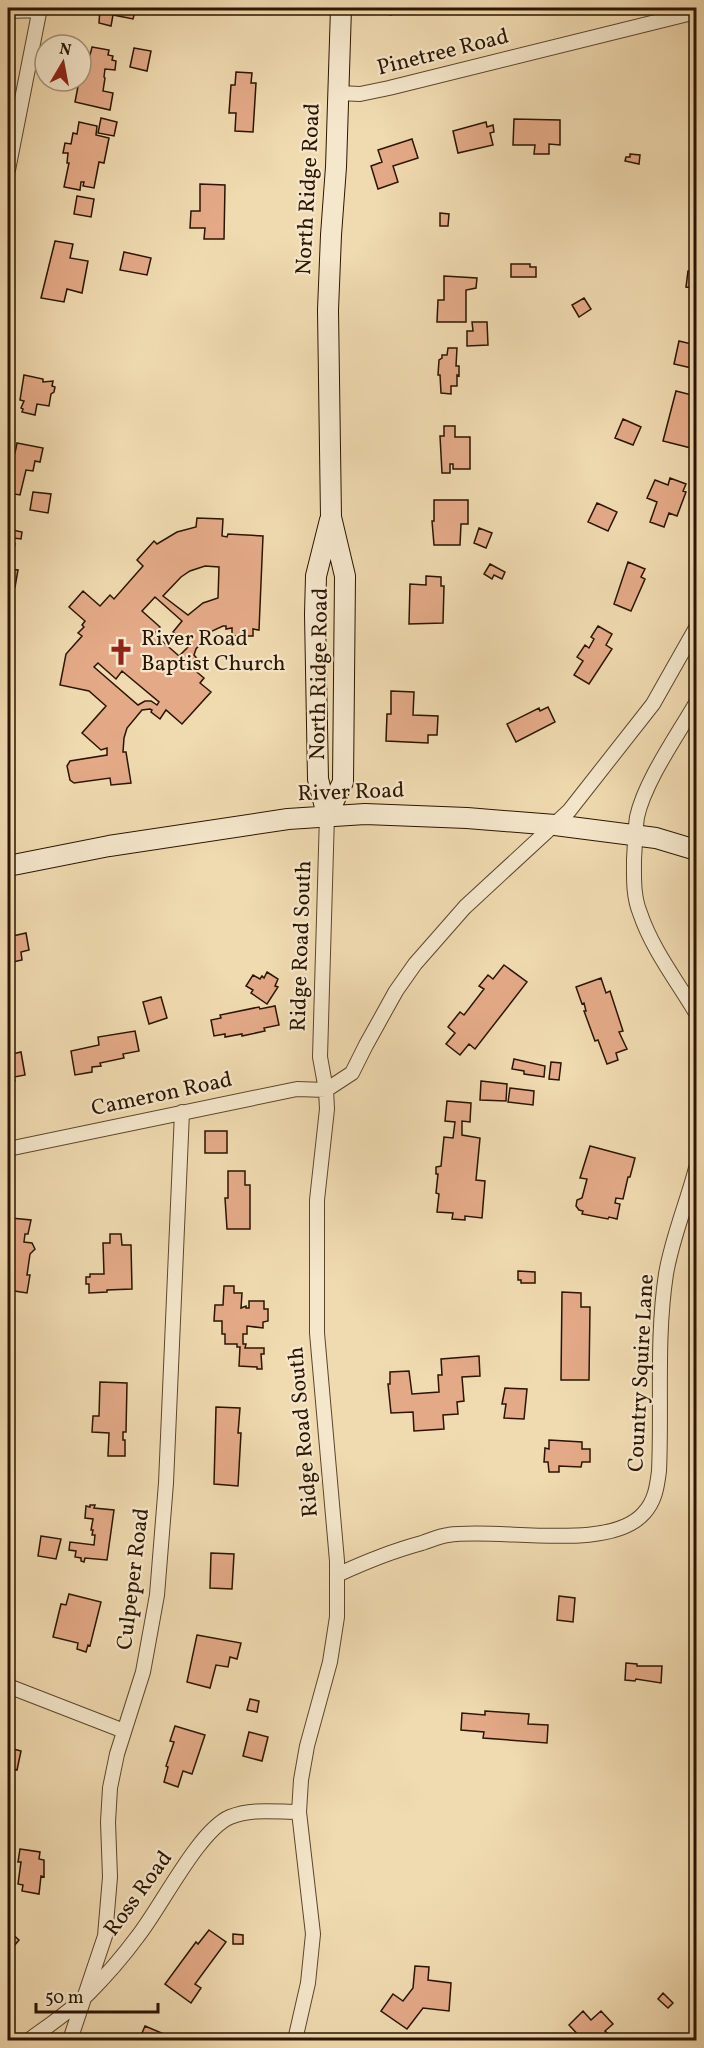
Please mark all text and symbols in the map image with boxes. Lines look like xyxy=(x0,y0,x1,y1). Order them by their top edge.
street label: Pinetree Road xyxy=(374,22,512,84)
north arrow xyxy=(33,33,93,93)
text: N xyxy=(58,38,73,62)
street label: North Ridge Road xyxy=(289,102,329,276)
street label: North Ridge Road xyxy=(303,588,337,760)
place label: River Road Baptist Church xyxy=(141,624,286,680)
church icon: River Road Baptist Church xyxy=(106,637,136,667)
street label: River Road xyxy=(297,776,405,810)
street label: Ridge Road South xyxy=(284,860,320,1032)
street label: Cameron Road xyxy=(89,1065,235,1125)
street label: Country Squire Lane xyxy=(621,1273,663,1473)
street label: Ridge Road South xyxy=(281,1345,327,1519)
street label: Culpeper Road xyxy=(110,1506,158,1652)
street label: Ross Road xyxy=(97,1845,181,1943)
scale bar xyxy=(36,1976,158,2014)
text: 50 m xyxy=(45,1986,84,2011)

